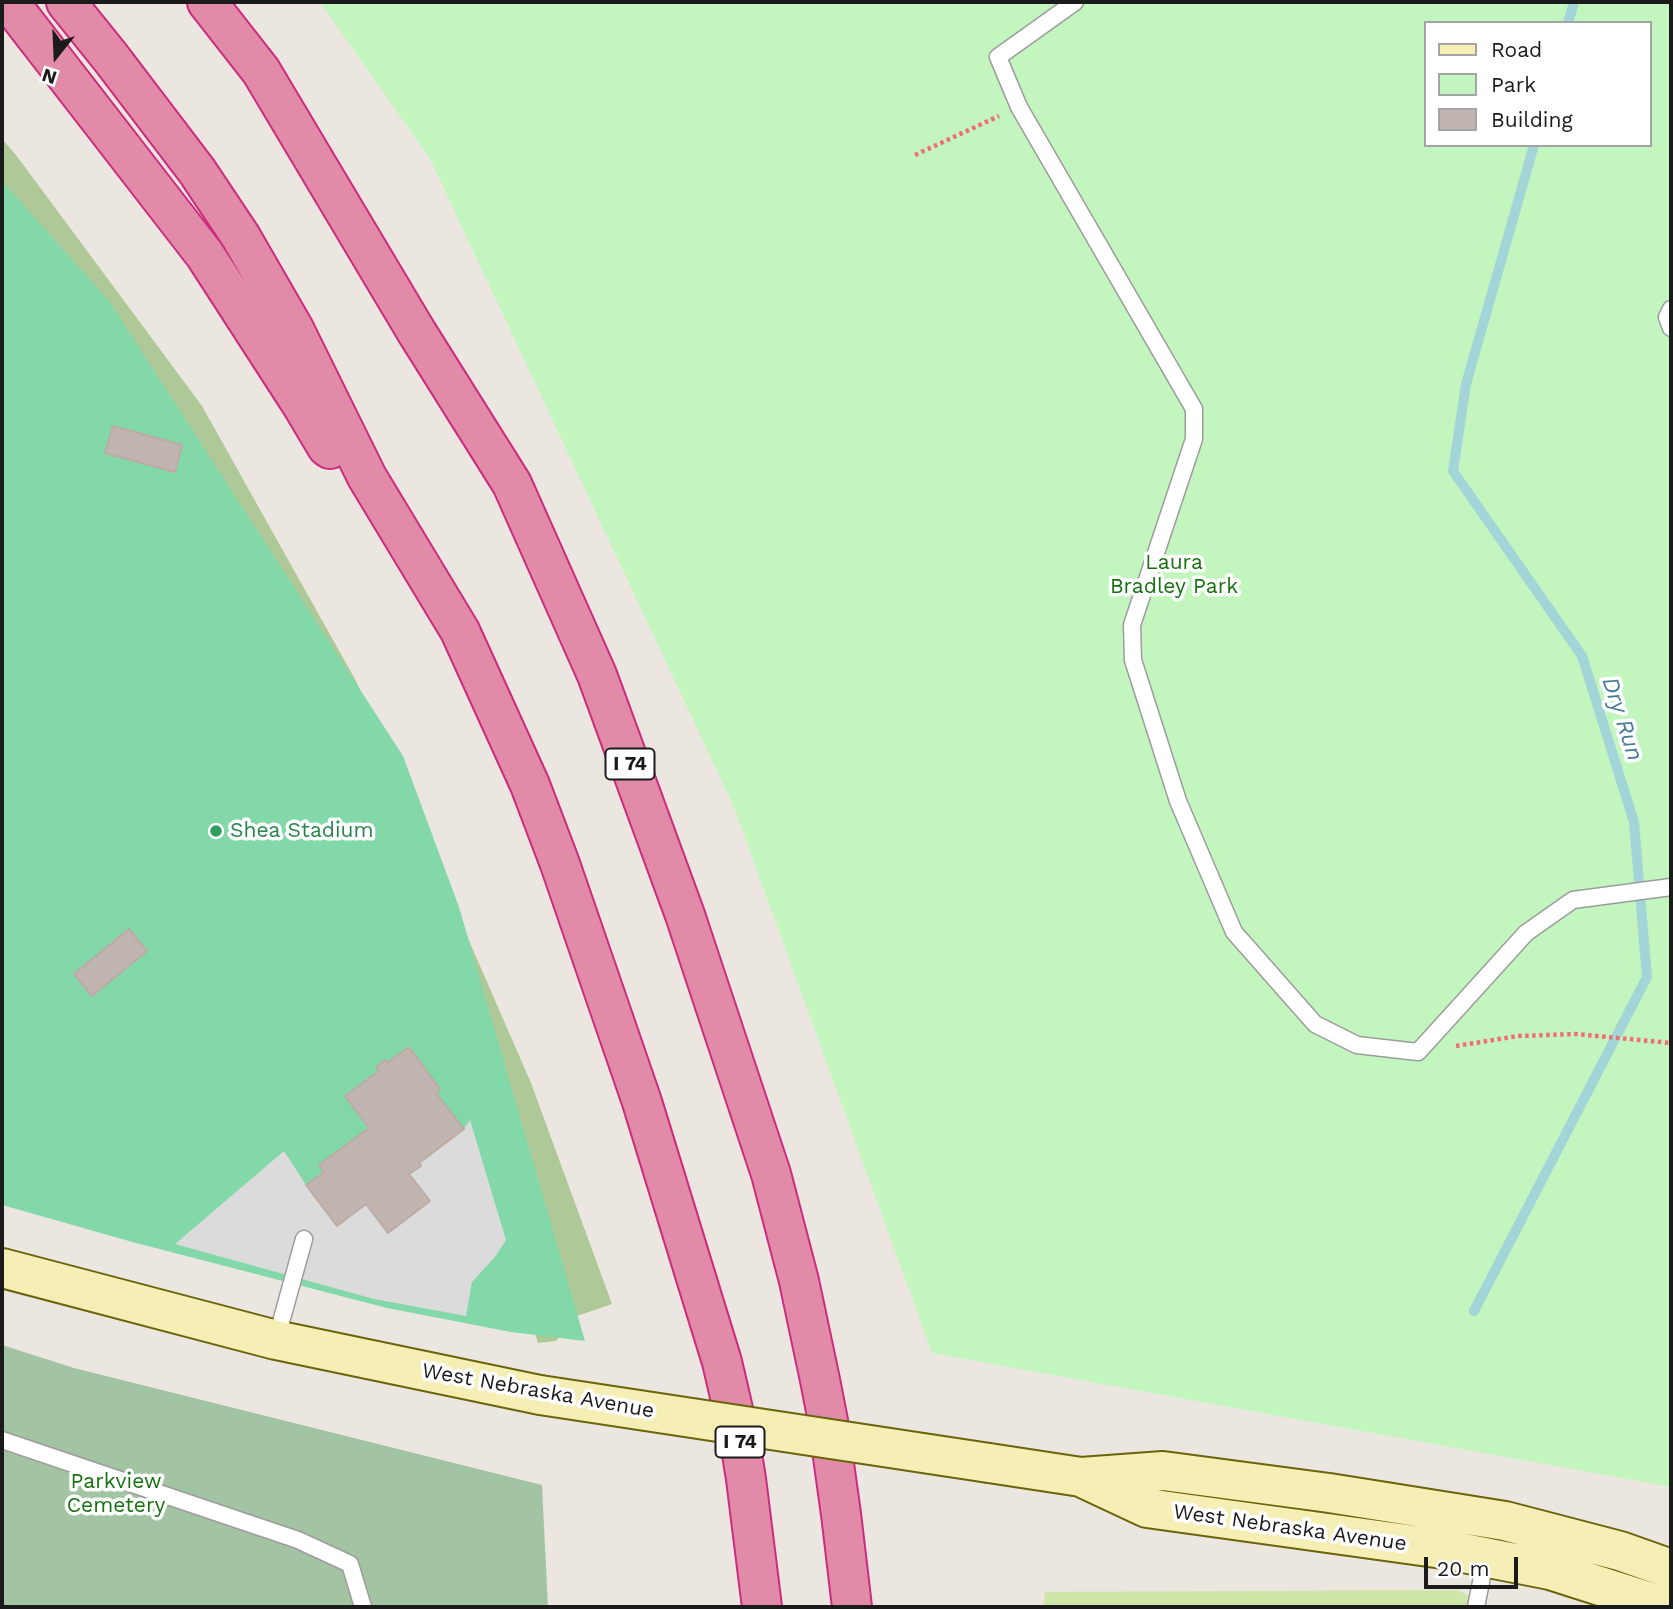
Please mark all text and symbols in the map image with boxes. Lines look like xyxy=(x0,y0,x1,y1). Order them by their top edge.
north arrow xyxy=(21,21,91,91)
legend xyxy=(1424,21,1652,147)
text: Road xyxy=(1491,37,1542,62)
text: N xyxy=(39,63,60,90)
text: Park xyxy=(1491,72,1536,97)
text: Building xyxy=(1491,107,1573,132)
park label: Laura Bradley Park xyxy=(1110,550,1238,600)
water label: Dry Run xyxy=(1596,674,1648,764)
road number: I 74 xyxy=(606,748,654,779)
place label: Shea Stadium xyxy=(230,818,373,844)
marker: Shea Stadium xyxy=(208,823,224,839)
street label: West Nebraska Avenue xyxy=(420,1358,656,1424)
road number: I 74 xyxy=(716,1426,764,1458)
park label: Parkview Cemetery xyxy=(67,1469,165,1519)
street label: West Nebraska Avenue xyxy=(1172,1499,1408,1557)
scale bar xyxy=(1428,1542,1522,1586)
text: 20 m xyxy=(1437,1556,1489,1581)

